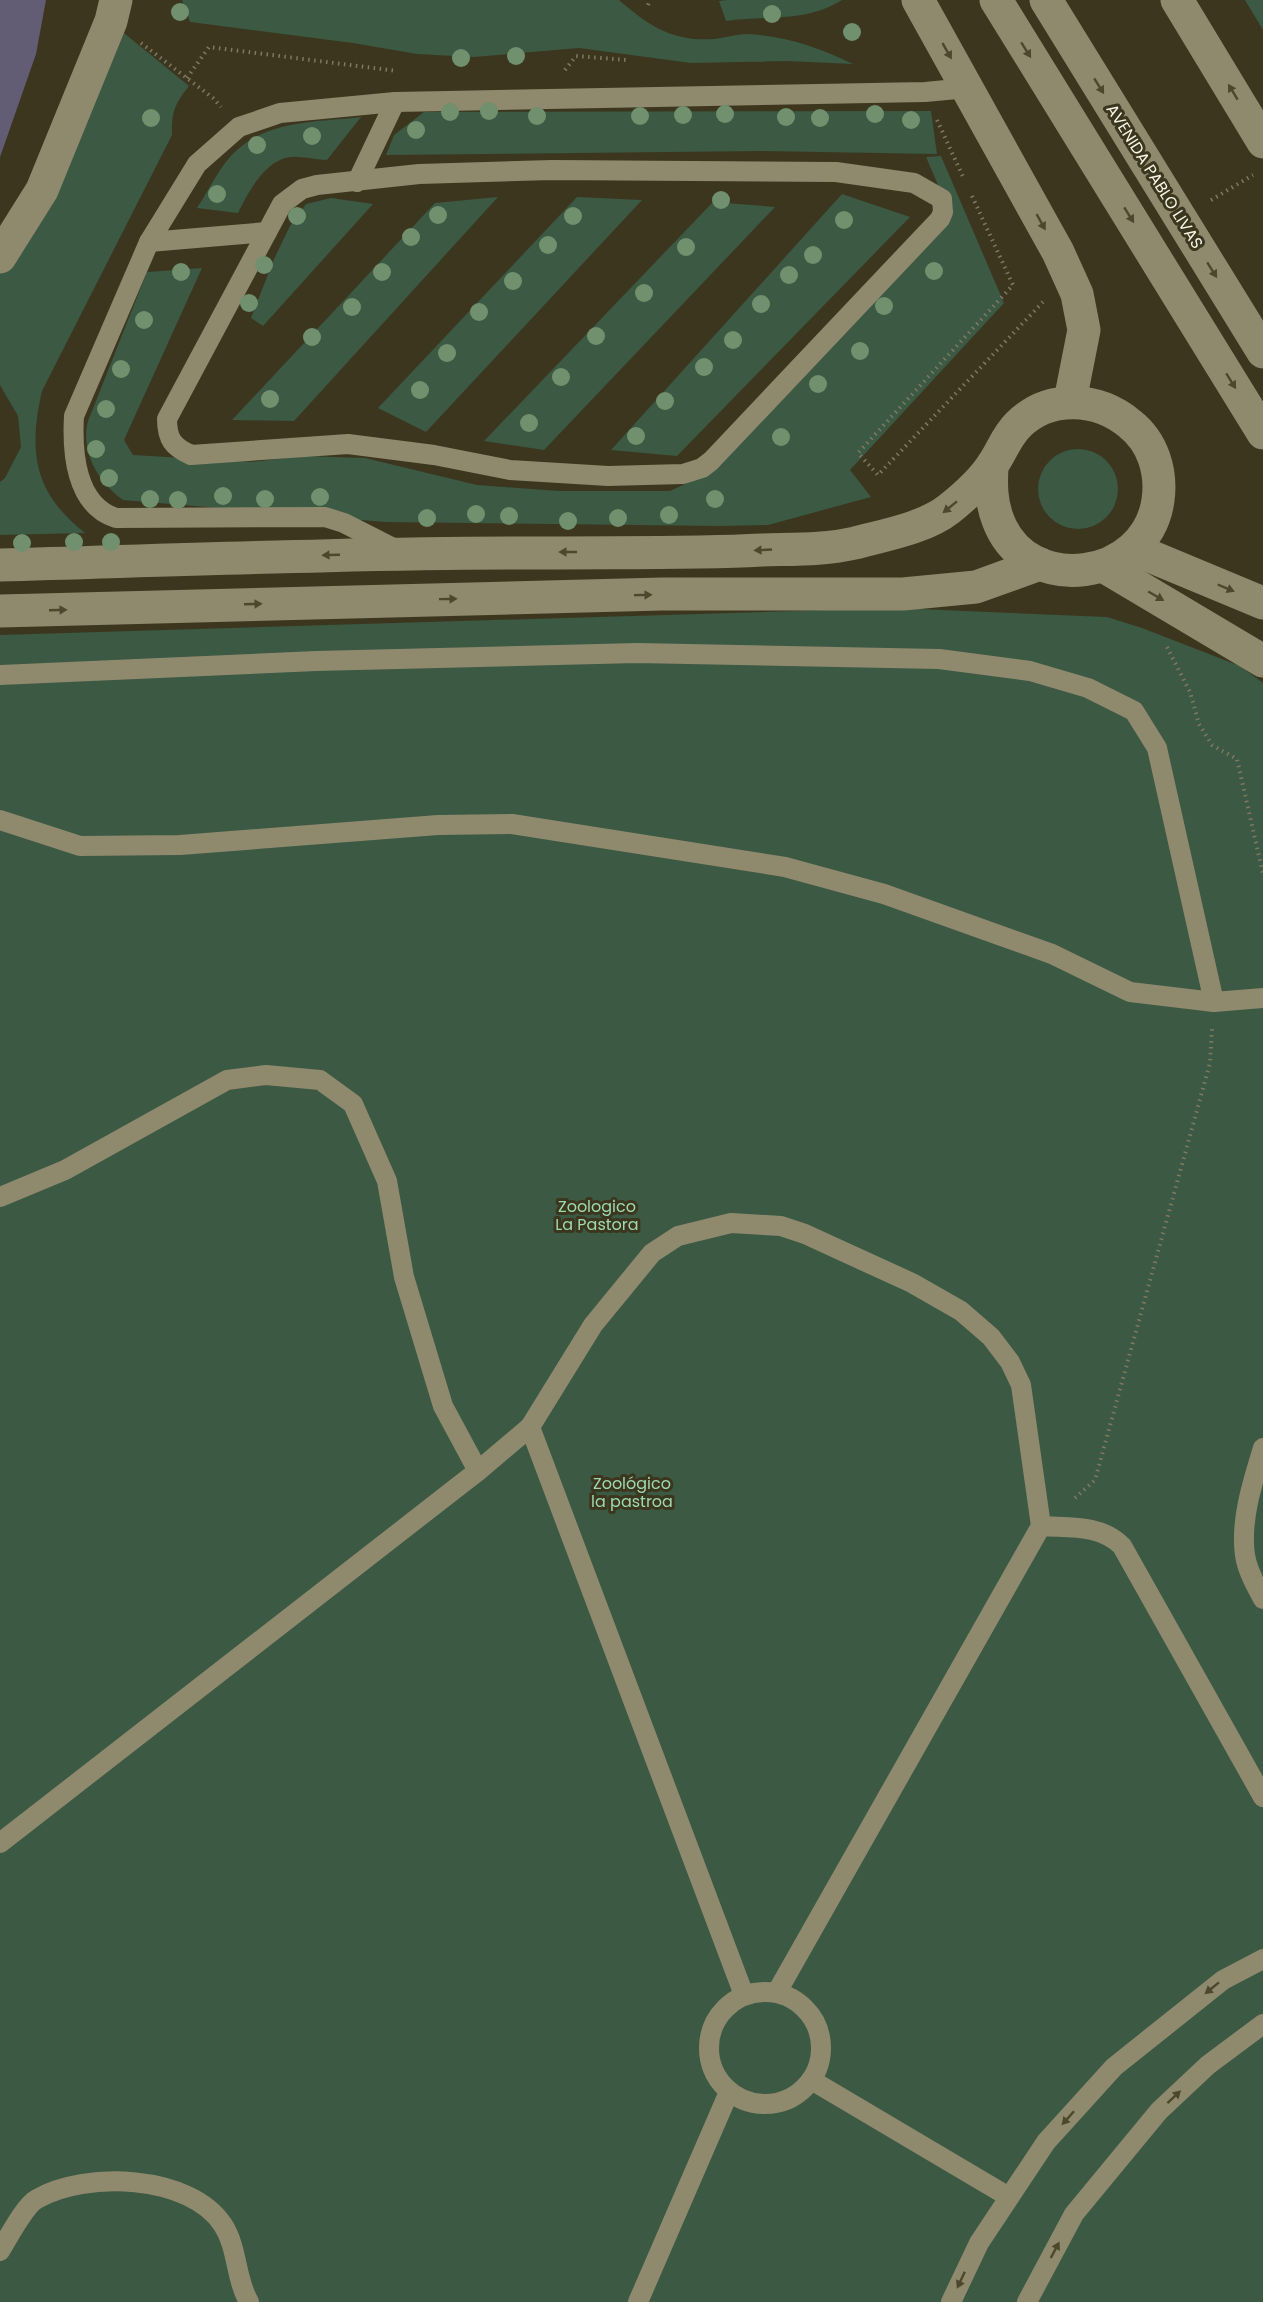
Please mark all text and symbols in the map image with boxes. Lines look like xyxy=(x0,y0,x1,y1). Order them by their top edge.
one-way arrow xyxy=(1021,42,1032,58)
one-way arrow xyxy=(942,43,952,60)
one-way arrow xyxy=(1093,78,1104,94)
one-way arrow xyxy=(1227,84,1238,100)
street label: AVENIDA PABLO LIVAS xyxy=(1101,99,1209,253)
one-way arrow xyxy=(1124,207,1135,223)
one-way arrow xyxy=(1036,213,1046,230)
one-way arrow xyxy=(1207,262,1218,278)
one-way arrow xyxy=(1226,373,1237,390)
one-way arrow xyxy=(942,500,958,513)
one-way arrow xyxy=(753,545,772,554)
one-way arrow xyxy=(558,547,577,557)
one-way arrow xyxy=(321,551,340,560)
one-way arrow xyxy=(1217,584,1235,593)
one-way arrow xyxy=(634,590,653,600)
one-way arrow xyxy=(1147,591,1164,601)
one-way arrow xyxy=(439,595,458,604)
one-way arrow xyxy=(244,599,263,609)
one-way arrow xyxy=(49,605,68,614)
park label: Zoologico La Pastora xyxy=(555,1195,639,1236)
park label: Zoológico la pastroa xyxy=(591,1472,673,1513)
one-way arrow xyxy=(1205,1982,1220,1994)
one-way arrow xyxy=(1166,2090,1181,2104)
one-way arrow xyxy=(1062,2110,1075,2125)
one-way arrow xyxy=(1050,2242,1059,2259)
one-way arrow xyxy=(956,2272,966,2289)

